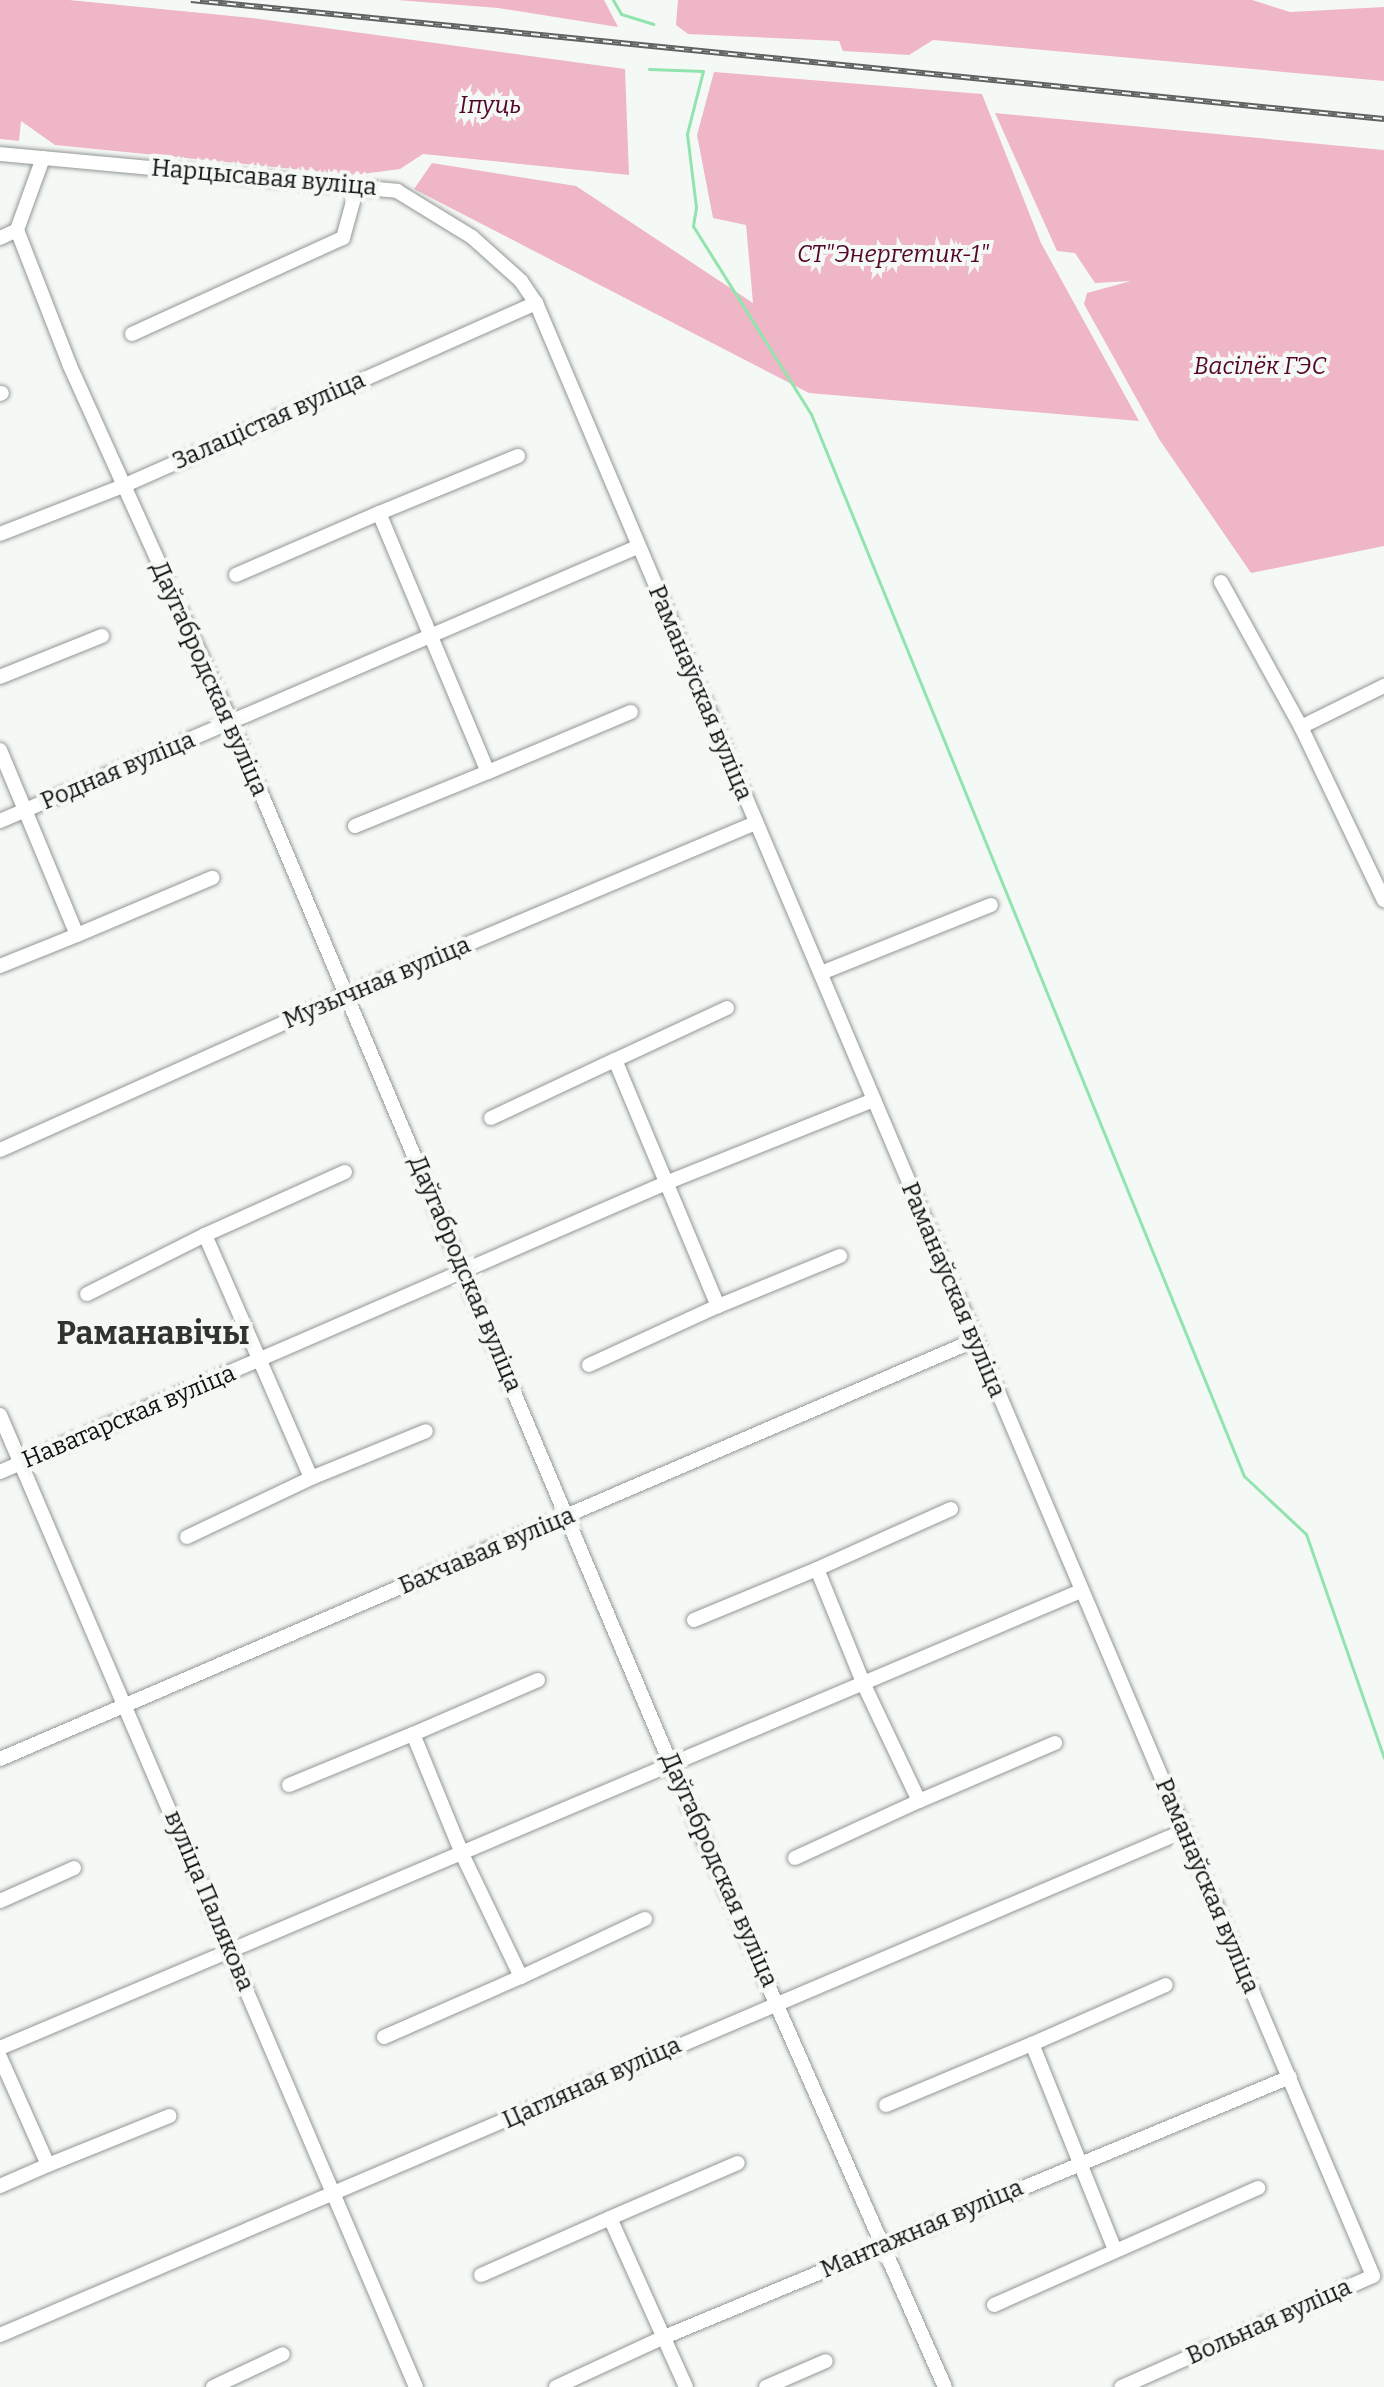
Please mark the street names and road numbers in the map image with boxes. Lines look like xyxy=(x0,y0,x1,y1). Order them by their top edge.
street label: Нарцысавая вуліца xyxy=(150,154,378,202)
street label: Залацістая вуліца xyxy=(168,366,370,476)
street label: Даўгабродская вуліца xyxy=(144,557,274,801)
street label: Раманаўская вуліца xyxy=(642,581,758,805)
street label: Родная вуліца xyxy=(37,726,199,816)
street label: Музычная вуліца xyxy=(279,931,475,1035)
street label: Даўгабродская вуліца xyxy=(402,1152,528,1396)
street label: Раманаўская вуліца xyxy=(895,1178,1011,1402)
street label: Наватарская вуліца xyxy=(18,1359,240,1475)
street label: Бахчавая вуліца xyxy=(395,1501,579,1601)
street label: Даўгабродская вуліца xyxy=(654,1748,784,1992)
street label: Раманаўская вуліца xyxy=(1149,1774,1265,1998)
street label: вуліца Палякова xyxy=(158,1806,260,1996)
street label: Цагляная вуліца xyxy=(498,2031,686,2135)
street label: Мантажная вуліца xyxy=(817,2173,1027,2285)
street label: Вольная вуліца xyxy=(1182,2273,1356,2371)

